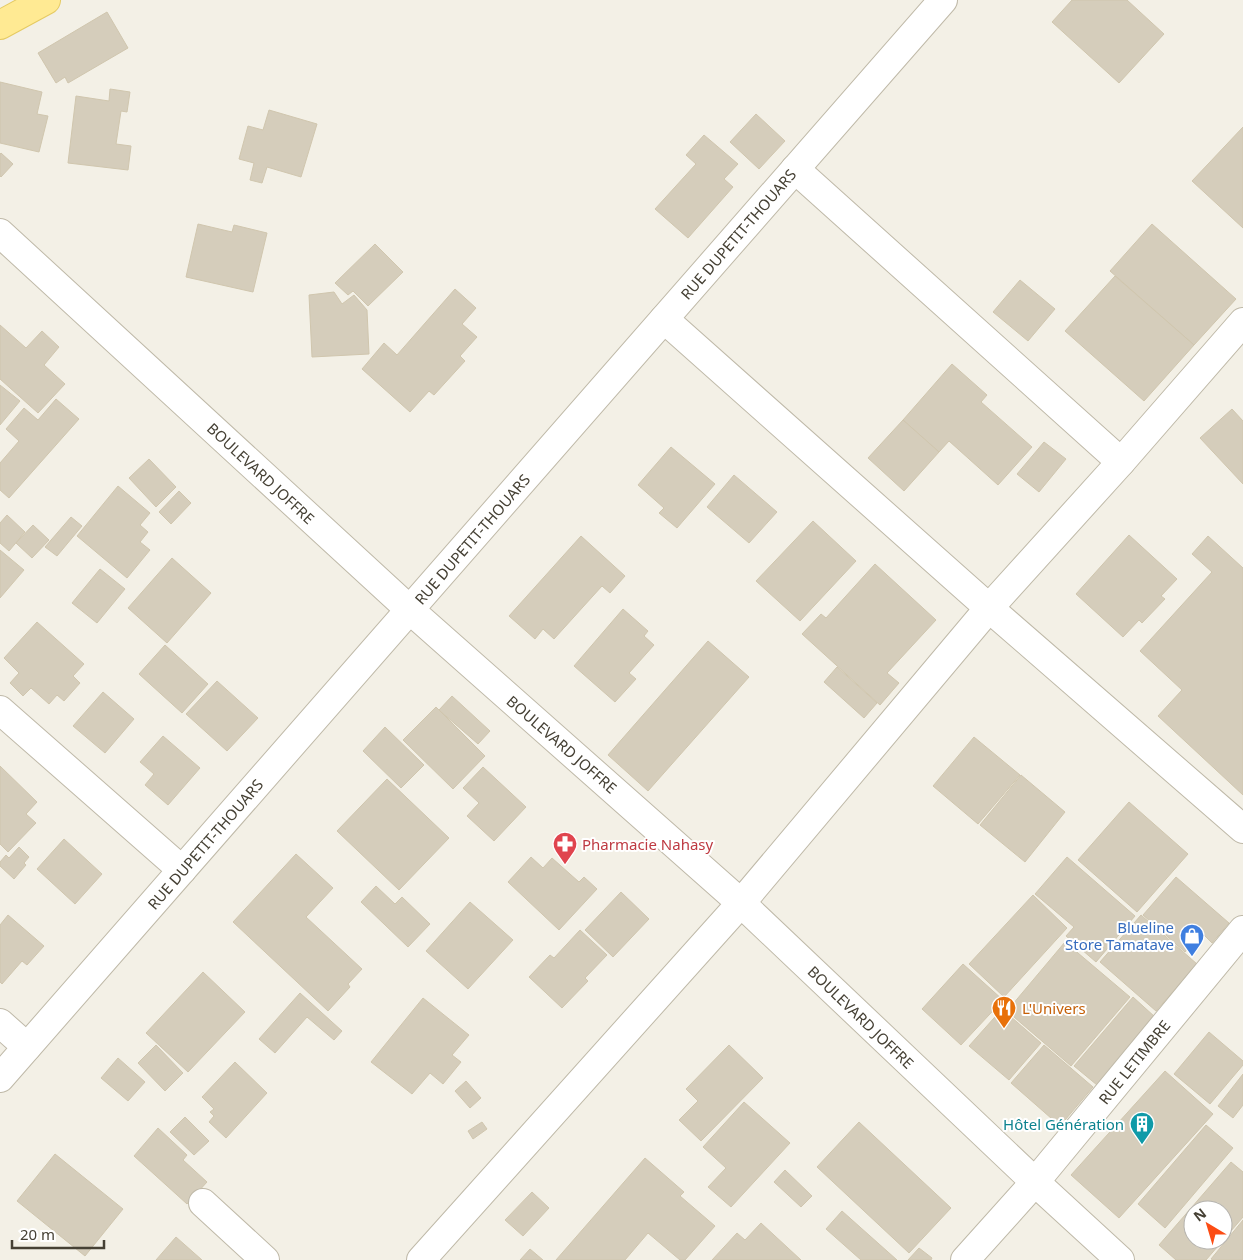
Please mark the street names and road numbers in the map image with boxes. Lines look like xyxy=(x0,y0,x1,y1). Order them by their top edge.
street label: RUE DUPETIT-THOUARS xyxy=(676,165,800,303)
street label: BOULEVARD JOFFRE xyxy=(203,418,319,528)
street label: RUE DUPETIT-THOUARS xyxy=(410,470,534,608)
street label: BOULEVARD JOFFRE xyxy=(503,691,621,797)
street label: RUE DUPETIT-THOUARS xyxy=(143,775,267,913)
street label: BOULEVARD JOFFRE xyxy=(804,961,918,1073)
street label: RUE LETIMBRE xyxy=(1094,1016,1174,1108)

